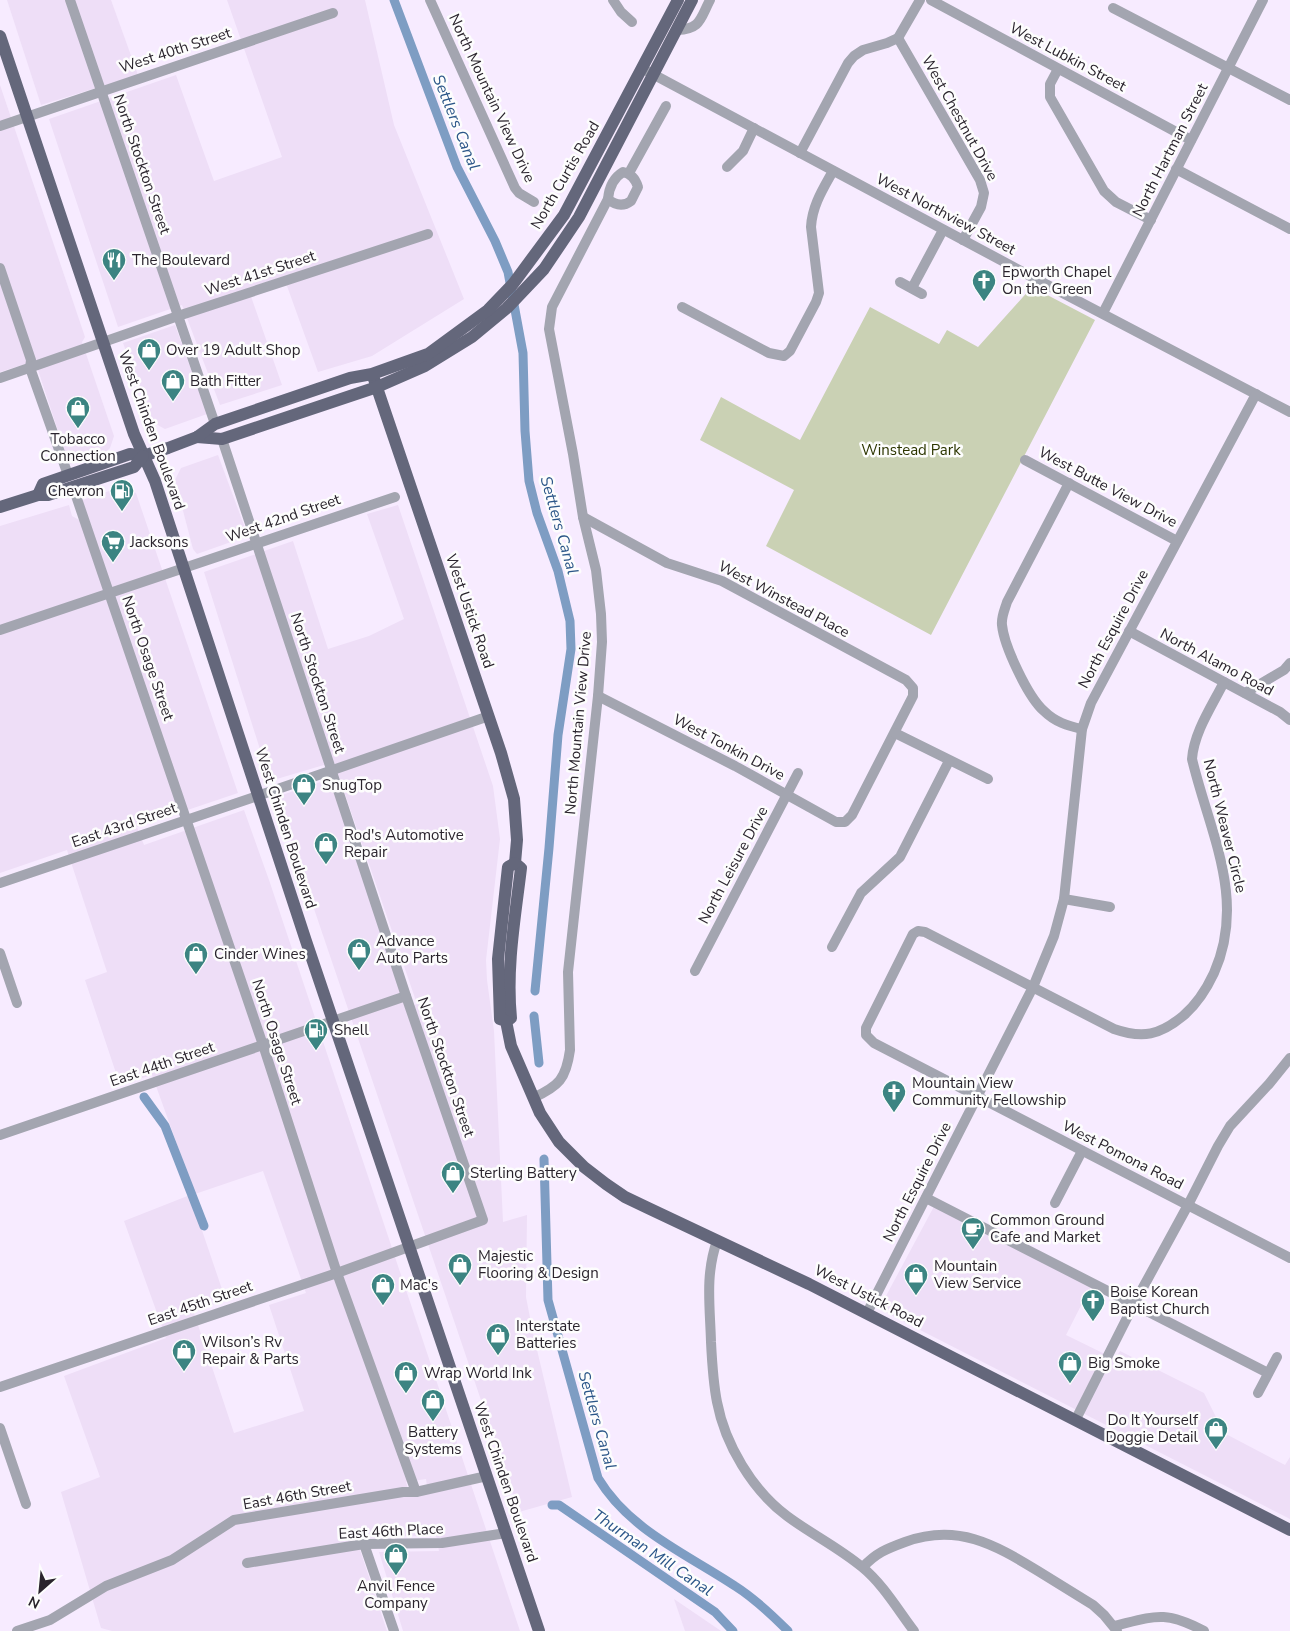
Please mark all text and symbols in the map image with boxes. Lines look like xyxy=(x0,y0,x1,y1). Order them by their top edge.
street label: North Mountain View Drive xyxy=(444,11,540,186)
street label: West Lubkin Street xyxy=(1006,18,1130,97)
street label: West 40th Street xyxy=(117,22,234,77)
street label: West Chestnut Drive xyxy=(917,52,1003,184)
water label: Settlers Canal xyxy=(427,71,485,174)
street label: North Hartman Street xyxy=(1128,79,1213,220)
street label: North Stockton Street xyxy=(109,91,176,237)
street label: North Curtis Road xyxy=(526,117,604,233)
street label: West Northview Street xyxy=(873,169,1020,260)
street label: West 41st Street xyxy=(202,245,319,300)
restaurant icon: The Boulevard xyxy=(101,247,127,281)
place label: The Boulevard xyxy=(132,250,230,270)
place label: Epworth Chapel On the Green xyxy=(1002,262,1112,299)
church icon: Epworth Chapel On the Green xyxy=(971,268,997,302)
shop icon: Over 19 Adult Shop xyxy=(136,337,162,371)
place label: Over 19 Adult Shop xyxy=(166,340,301,360)
street label: West Chinden Boulevard xyxy=(114,348,190,512)
shop icon: Bath Fitter xyxy=(160,368,186,402)
place label: Bath Fitter xyxy=(190,371,262,391)
shop icon: Tobacco Connection xyxy=(65,395,91,429)
place label: Tobacco Connection xyxy=(40,429,116,466)
park label: Winstead Park xyxy=(861,440,961,460)
street label: West Butte View Drive xyxy=(1035,442,1181,532)
water label: Settlers Canal xyxy=(535,474,584,577)
fuel station icon: Chevron xyxy=(109,478,135,512)
place label: Chevron xyxy=(48,481,104,501)
street label: West 42nd Street xyxy=(223,489,344,547)
supermarket icon: Jacksons xyxy=(100,529,126,563)
place label: Jacksons xyxy=(129,532,188,552)
street label: West Ustick Road xyxy=(441,551,499,671)
street label: West Winstead Place xyxy=(715,556,853,642)
street label: North Esquire Drive xyxy=(1073,566,1153,692)
street label: North Osage Street xyxy=(117,593,179,724)
street label: North Stockton Street xyxy=(286,610,350,757)
street label: North Alamo Road xyxy=(1157,624,1277,700)
street label: North Mountain View Drive xyxy=(560,631,596,815)
street label: West Tonkin Drive xyxy=(670,709,788,785)
street label: West Chinden Boulevard xyxy=(250,745,322,911)
street label: North Weaver Circle xyxy=(1199,757,1251,895)
shop icon: SnugTop xyxy=(291,772,317,806)
place label: SnugTop xyxy=(322,775,382,795)
street label: East 43rd Street xyxy=(69,797,180,852)
street label: North Leisure Drive xyxy=(693,803,773,927)
place label: Rod's Automotive Repair xyxy=(344,825,464,862)
shop icon: Rod's Automotive Repair xyxy=(313,831,339,865)
place label: Advance Auto Parts xyxy=(376,931,448,968)
shop icon: Advance Auto Parts xyxy=(346,937,372,971)
shop icon: Cinder Wines xyxy=(183,941,209,975)
place label: Cinder Wines xyxy=(214,944,306,964)
street label: North Osage Street xyxy=(247,977,307,1108)
street label: North Stockton Street xyxy=(413,994,480,1140)
fuel station icon: Shell xyxy=(303,1017,329,1051)
place label: Shell xyxy=(334,1020,369,1040)
street label: East 44th Street xyxy=(107,1036,218,1091)
place label: Mountain View Community Fellowship xyxy=(912,1073,1067,1110)
church icon: Mountain View Community Fellowship xyxy=(881,1079,907,1113)
street label: West Pomona Road xyxy=(1059,1116,1187,1194)
street label: North Esquire Drive xyxy=(878,1119,956,1245)
shop icon: Sterling Battery xyxy=(440,1160,466,1194)
place label: Sterling Battery xyxy=(470,1163,577,1183)
place label: Common Ground Cafe and Market xyxy=(990,1210,1105,1247)
cafe icon: Common Ground Cafe and Market xyxy=(960,1216,986,1250)
place label: Majestic Flooring & Design xyxy=(478,1246,599,1283)
shop icon: Majestic Flooring & Design xyxy=(447,1252,473,1286)
place label: Mountain View Service xyxy=(933,1256,1021,1293)
street label: West Ustick Road xyxy=(811,1260,927,1332)
shop icon: Mountain View Service xyxy=(903,1262,929,1296)
shop icon: Mac's xyxy=(370,1272,396,1306)
street label: East 45th Street xyxy=(145,1275,256,1330)
place label: Mac's xyxy=(400,1275,438,1295)
place label: Boise Korean Baptist Church xyxy=(1110,1282,1210,1319)
church icon: Boise Korean Baptist Church xyxy=(1080,1288,1106,1322)
place label: Interstate Batteries xyxy=(516,1316,580,1353)
shop icon: Interstate Batteries xyxy=(485,1322,511,1356)
place label: Wilson’s Rv Repair & Parts xyxy=(202,1332,299,1369)
shop icon: Wilson’s Rv Repair & Parts xyxy=(171,1338,197,1372)
shop icon: Big Smoke xyxy=(1057,1350,1083,1384)
place label: Big Smoke xyxy=(1088,1353,1160,1373)
shop icon: Wrap World Ink xyxy=(393,1360,419,1394)
place label: Wrap World Ink xyxy=(424,1363,532,1383)
water label: Settlers Canal xyxy=(573,1369,622,1472)
shop icon: Battery Systems xyxy=(420,1388,446,1422)
street label: West Chinden Boulevard xyxy=(469,1399,543,1565)
place label: Do It Yourself Doggie Detail xyxy=(1105,1410,1199,1447)
shop icon: Do It Yourself Doggie Detail xyxy=(1203,1416,1229,1450)
place label: Battery Systems xyxy=(404,1422,462,1459)
street label: East 46th Street xyxy=(241,1476,353,1514)
water label: Thurman Mill Canal xyxy=(588,1504,717,1602)
street label: East 46th Place xyxy=(338,1518,444,1544)
shop icon: Anvil Fence Company xyxy=(383,1542,409,1576)
north arrow xyxy=(15,1566,65,1616)
place label: Anvil Fence Company xyxy=(357,1576,435,1613)
text: N xyxy=(25,1591,43,1613)

